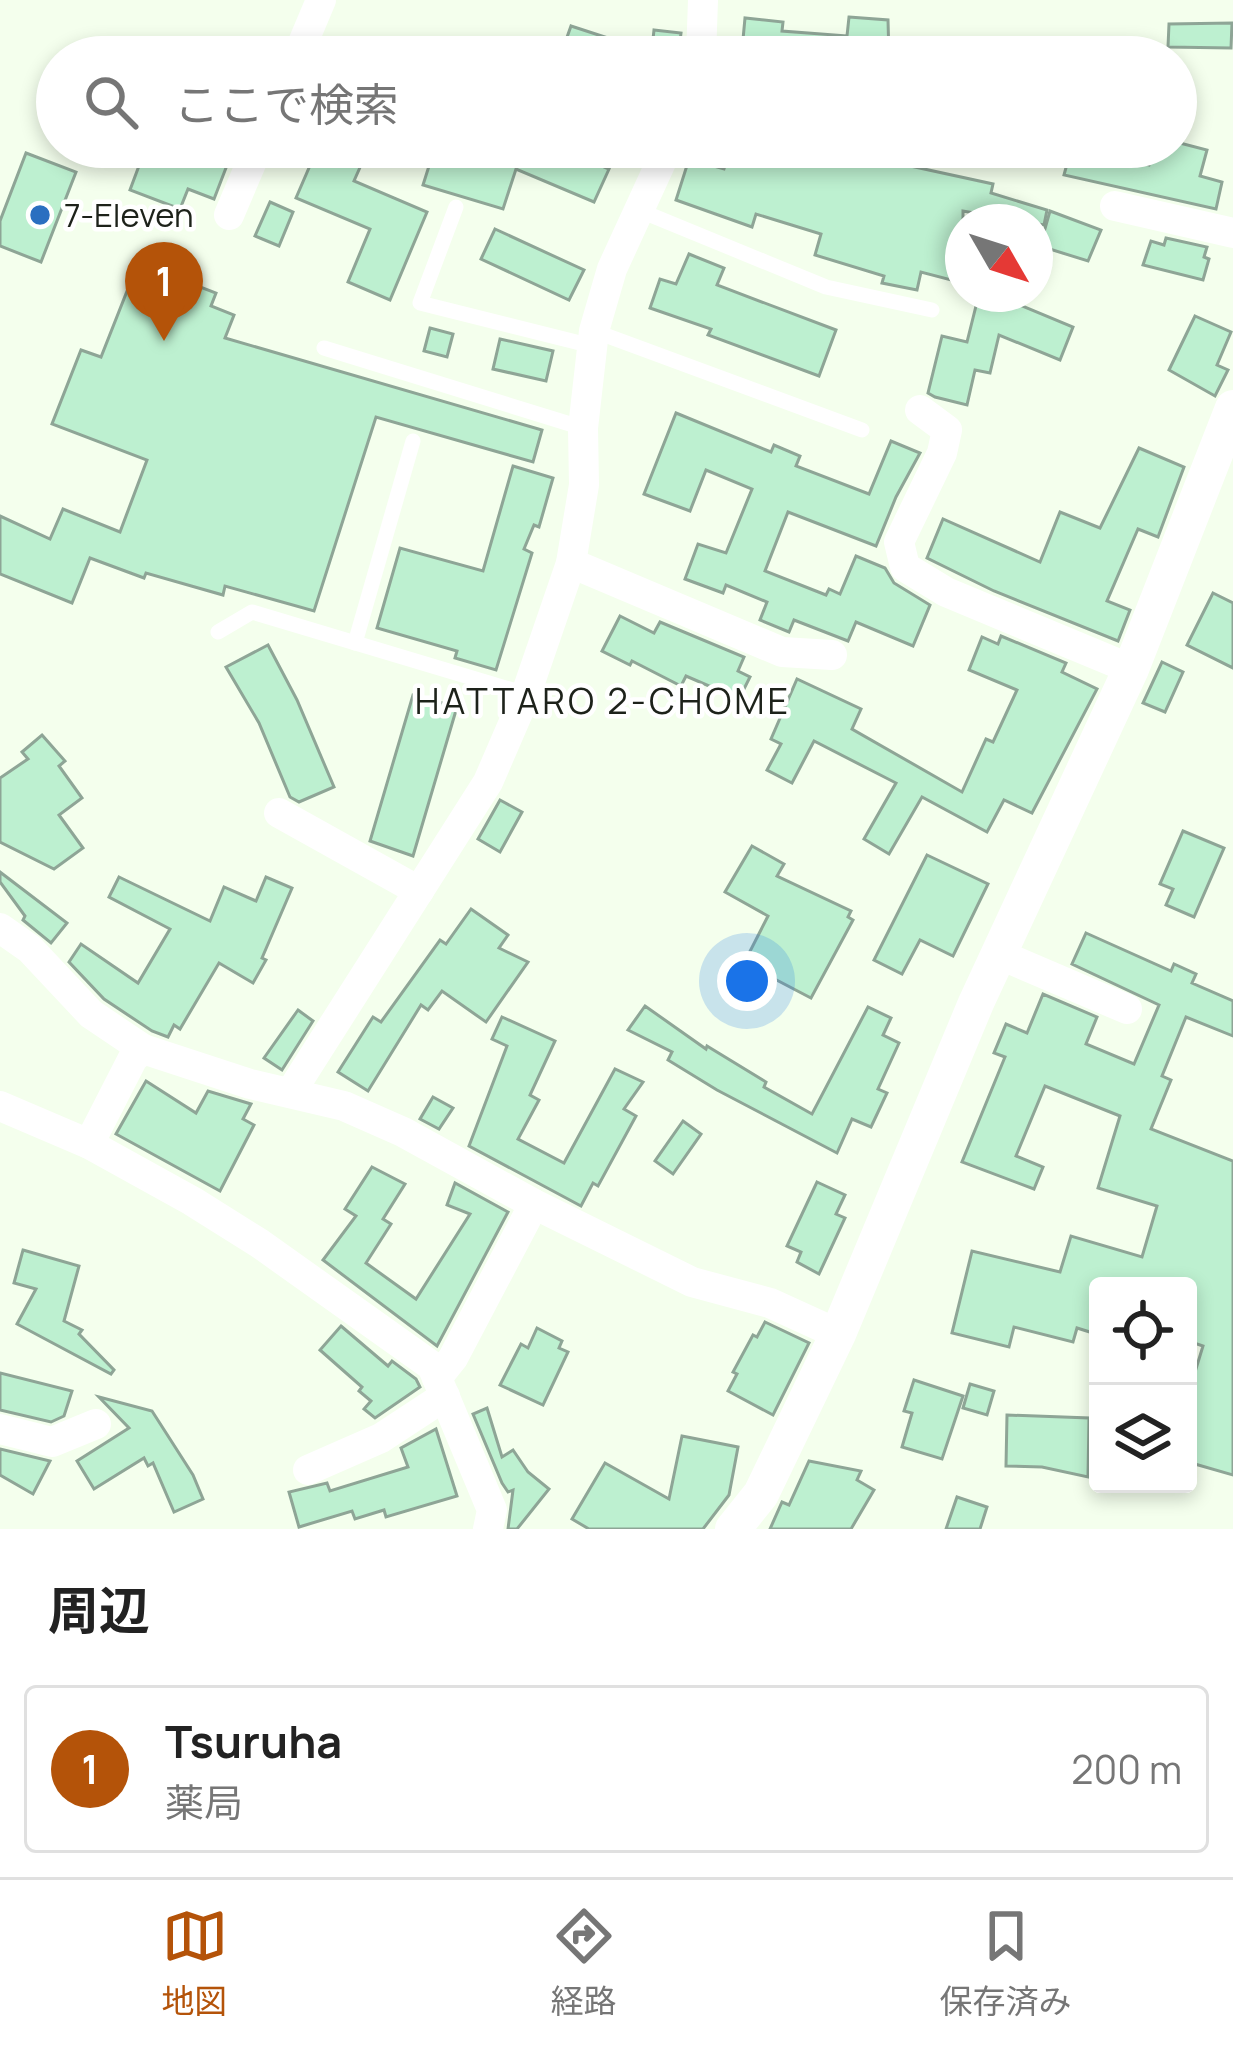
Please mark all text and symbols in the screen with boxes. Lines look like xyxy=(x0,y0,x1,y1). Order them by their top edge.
search box xyxy=(36,36,1197,168)
icon: search xyxy=(78,69,144,135)
text: ここで検索 xyxy=(174,73,399,135)
place label: 7-Eleven xyxy=(64,192,194,237)
marker: 7-Eleven xyxy=(27,202,53,228)
north arrow xyxy=(945,204,1053,312)
pin: 1 xyxy=(125,242,203,341)
district label: HATTARO 2-CHOME xyxy=(415,676,791,725)
your location xyxy=(717,951,777,1011)
map controls xyxy=(1089,1277,1197,1493)
button: locate xyxy=(1089,1277,1197,1385)
button: layers xyxy=(1089,1385,1197,1493)
text: 周辺 xyxy=(48,1575,150,1644)
text: Tsuruha xyxy=(165,1710,342,1772)
text: 1 xyxy=(81,1742,99,1796)
text: 200 m xyxy=(1071,1742,1182,1796)
text: 薬局 xyxy=(165,1775,243,1829)
tab: 地図 xyxy=(162,1903,228,2023)
tab: 経路 xyxy=(551,1903,617,2023)
tab: 保存済み xyxy=(940,1903,1072,2023)

